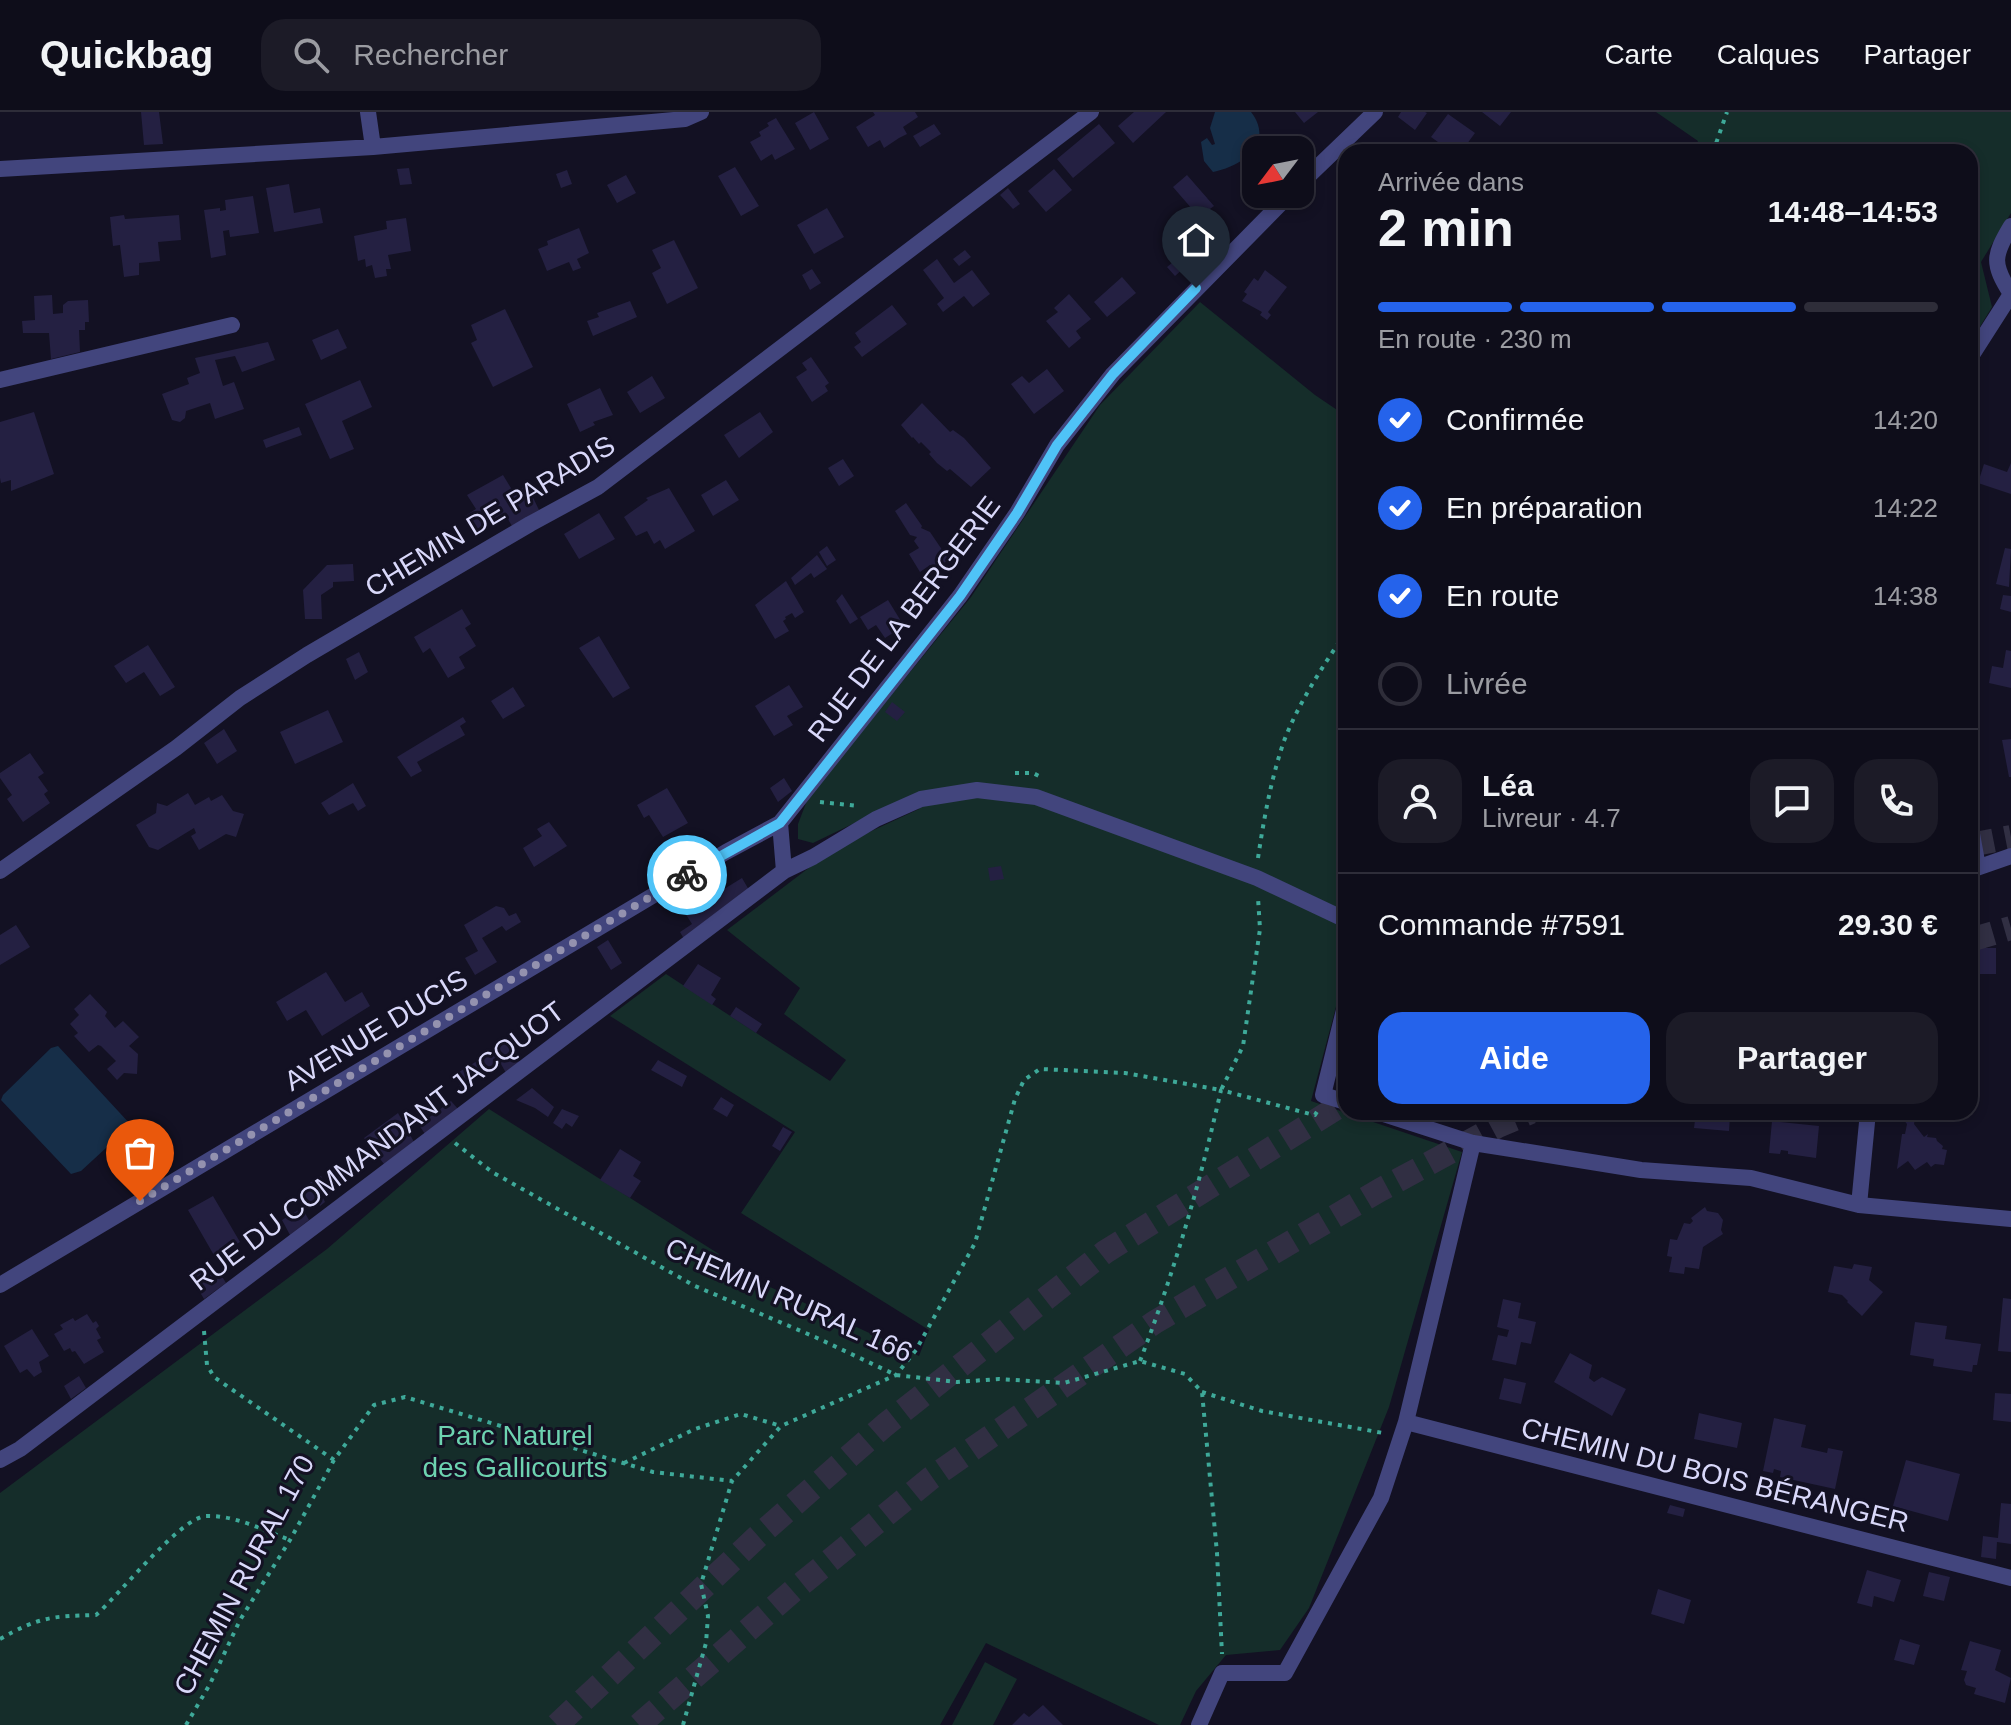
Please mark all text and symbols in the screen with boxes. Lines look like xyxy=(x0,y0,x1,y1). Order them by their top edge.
search box xyxy=(261,19,821,91)
icon: search xyxy=(289,33,333,77)
text: Quickbag xyxy=(40,34,213,76)
text: Rechercher xyxy=(353,38,508,71)
text: Carte xyxy=(1604,39,1673,70)
text: Calques xyxy=(1717,39,1820,70)
text: Partager xyxy=(1864,39,1971,70)
north arrow xyxy=(1242,136,1314,208)
map controls xyxy=(1242,136,1314,208)
text: Arrivée dans xyxy=(1378,167,1524,197)
text: 14:48–14:53 xyxy=(1768,195,1938,228)
text: 2 min xyxy=(1378,199,1514,257)
pin xyxy=(1162,206,1230,288)
icon: home xyxy=(1174,218,1218,262)
text: En route · 230 m xyxy=(1378,324,1572,354)
icon: check xyxy=(1378,398,1422,442)
text: Confirmée xyxy=(1446,403,1584,436)
text: 14:20 xyxy=(1873,405,1938,435)
street label: CHEMIN DE PARADIS xyxy=(360,429,620,603)
icon: check xyxy=(1378,486,1422,530)
street label: RUE DE LA BERGERIE xyxy=(802,490,1006,748)
text: En préparation xyxy=(1446,491,1643,524)
text: 14:22 xyxy=(1873,493,1938,523)
icon: check xyxy=(1378,574,1422,618)
text: En route xyxy=(1446,579,1559,612)
text: 14:38 xyxy=(1873,581,1938,611)
text: Livrée xyxy=(1446,667,1528,700)
button: person xyxy=(1378,759,1462,843)
button: chat xyxy=(1750,759,1834,843)
button: phone xyxy=(1854,759,1938,843)
text: Léa xyxy=(1482,769,1534,802)
text: Livreur · 4.7 xyxy=(1482,803,1621,833)
courier xyxy=(647,835,727,915)
icon: bike xyxy=(665,853,709,897)
text: Commande #7591 xyxy=(1378,908,1625,941)
text: 29.30 € xyxy=(1838,908,1938,941)
street label: AVENUE DUCIS xyxy=(279,963,473,1097)
street label: RUE DU COMMANDANT JACQUOT xyxy=(184,995,570,1297)
button: Aide xyxy=(1378,1012,1650,1104)
button: Partager xyxy=(1666,1012,1938,1104)
pin xyxy=(106,1119,174,1201)
icon: bag xyxy=(118,1131,162,1175)
street label: CHEMIN RURAL 166 xyxy=(661,1232,917,1368)
street label: CHEMIN DU BOIS BÉRANGER xyxy=(1518,1412,1912,1538)
park label: Parc Naturel des Gallicourts xyxy=(422,1420,608,1483)
street label: CHEMIN RURAL 170 xyxy=(168,1450,320,1700)

